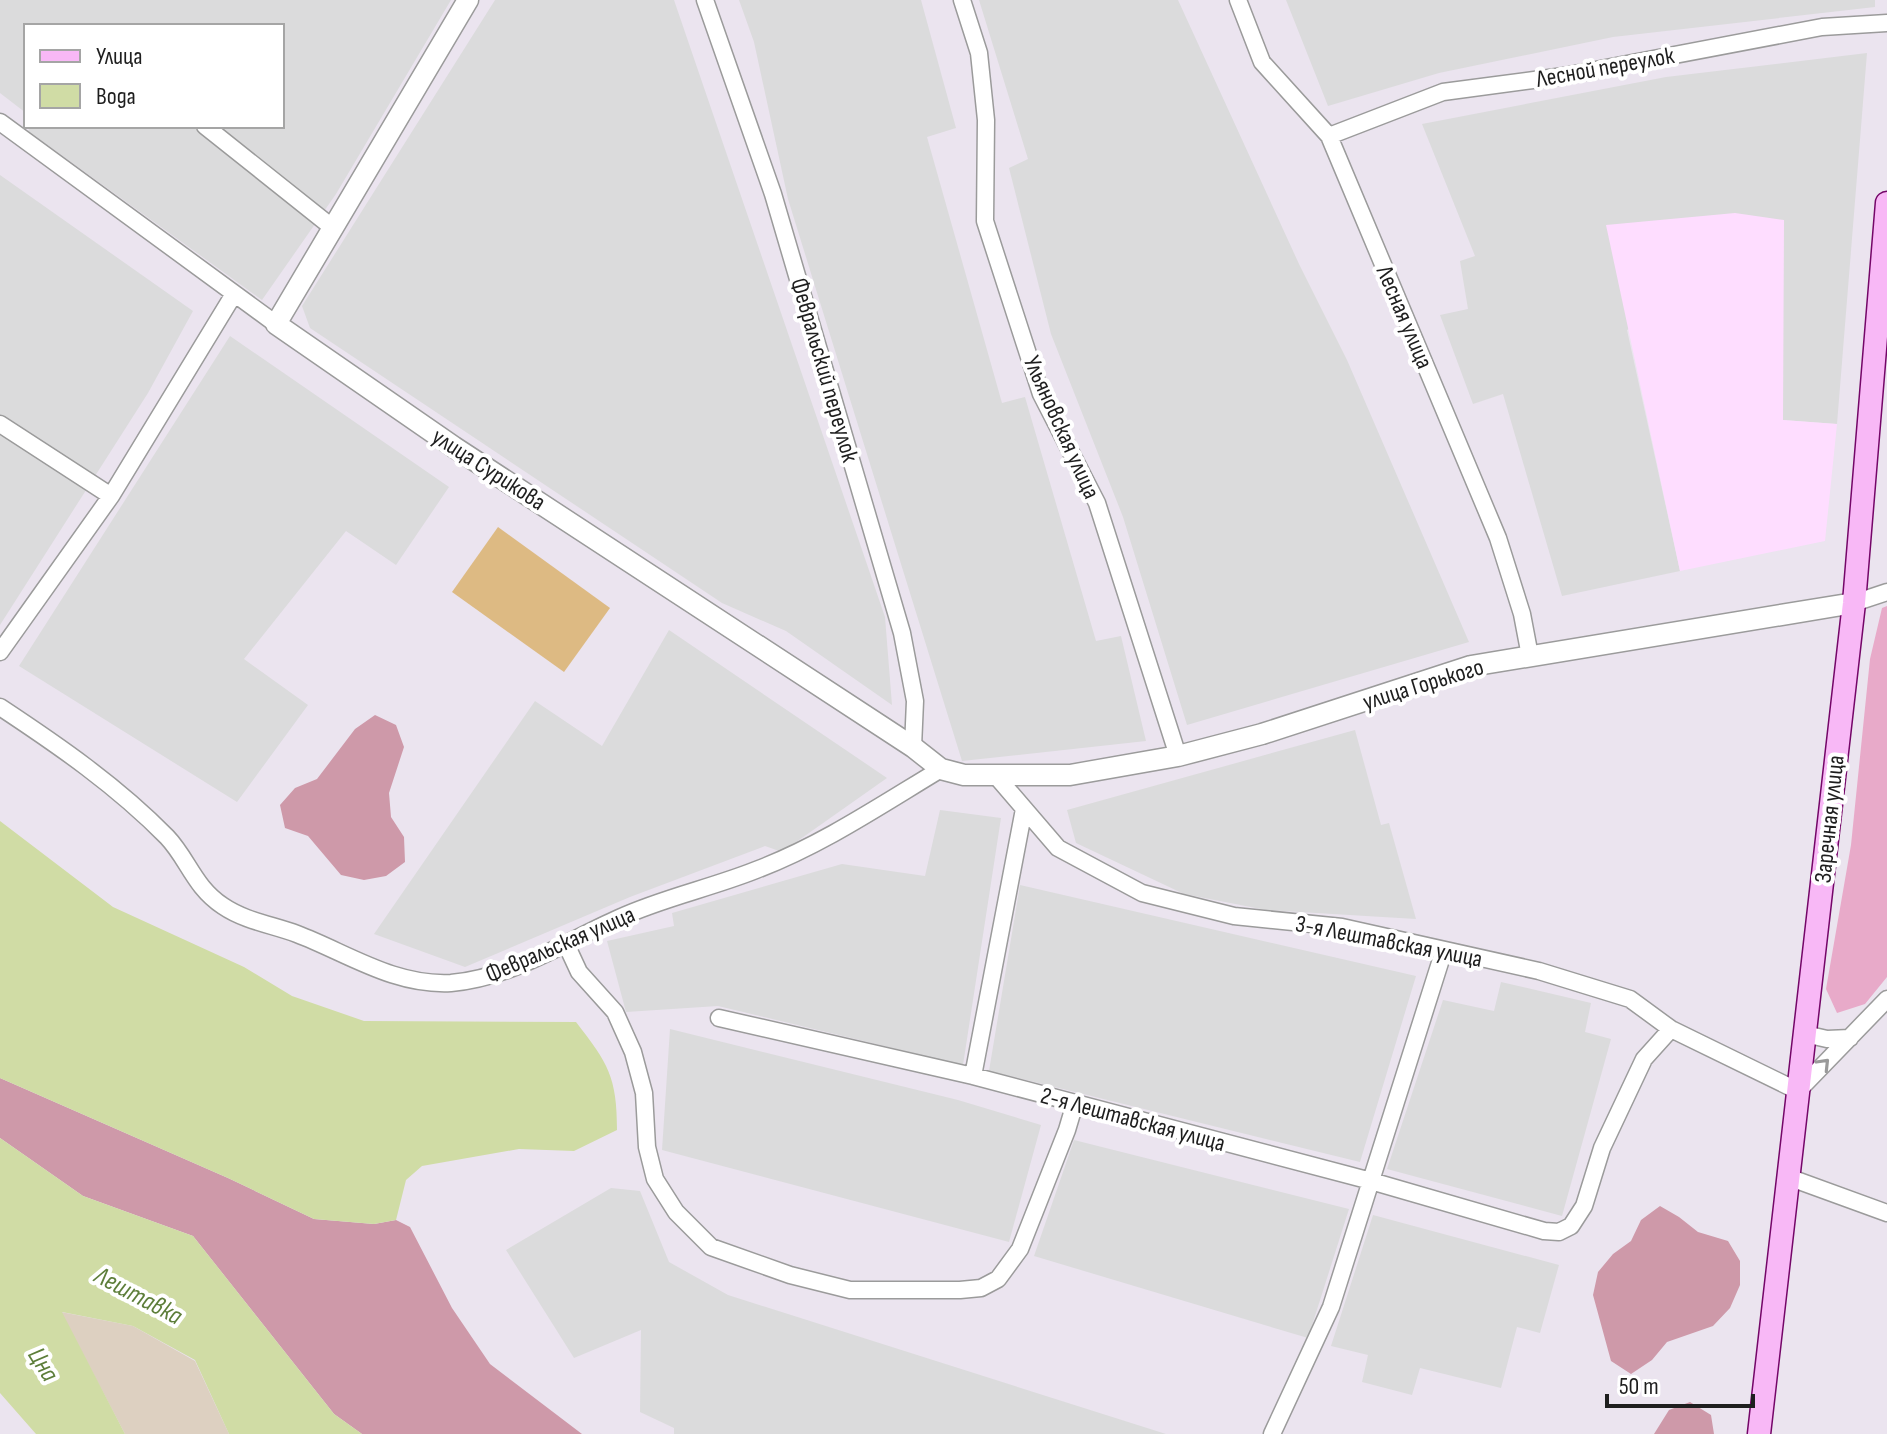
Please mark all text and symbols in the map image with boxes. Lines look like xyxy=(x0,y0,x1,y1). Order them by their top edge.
legend xyxy=(24,24,284,128)
street label: Лесной переулок xyxy=(1533,41,1677,94)
text: Улица xyxy=(96,42,142,71)
text: Вода xyxy=(96,82,136,111)
street label: Лесная улица xyxy=(1370,260,1439,373)
street label: Февральский переулок xyxy=(784,275,865,466)
street label: Ульяновская улица xyxy=(1017,351,1106,503)
street label: улица Сурикова xyxy=(427,422,551,517)
street label: улица Горького xyxy=(1359,652,1487,717)
street label: Заречная улица xyxy=(1808,754,1851,884)
street label: Февральская улица xyxy=(481,900,639,989)
street label: 3-я Лештавская улица xyxy=(1293,909,1485,974)
one-way arrow xyxy=(1815,1059,1829,1073)
street label: 2-я Лештавская улица xyxy=(1037,1081,1228,1158)
water label: Лештавка xyxy=(88,1260,188,1332)
water label: Цна xyxy=(21,1342,65,1388)
scale bar xyxy=(1607,1358,1753,1408)
text: 50 m xyxy=(1619,1372,1659,1401)

